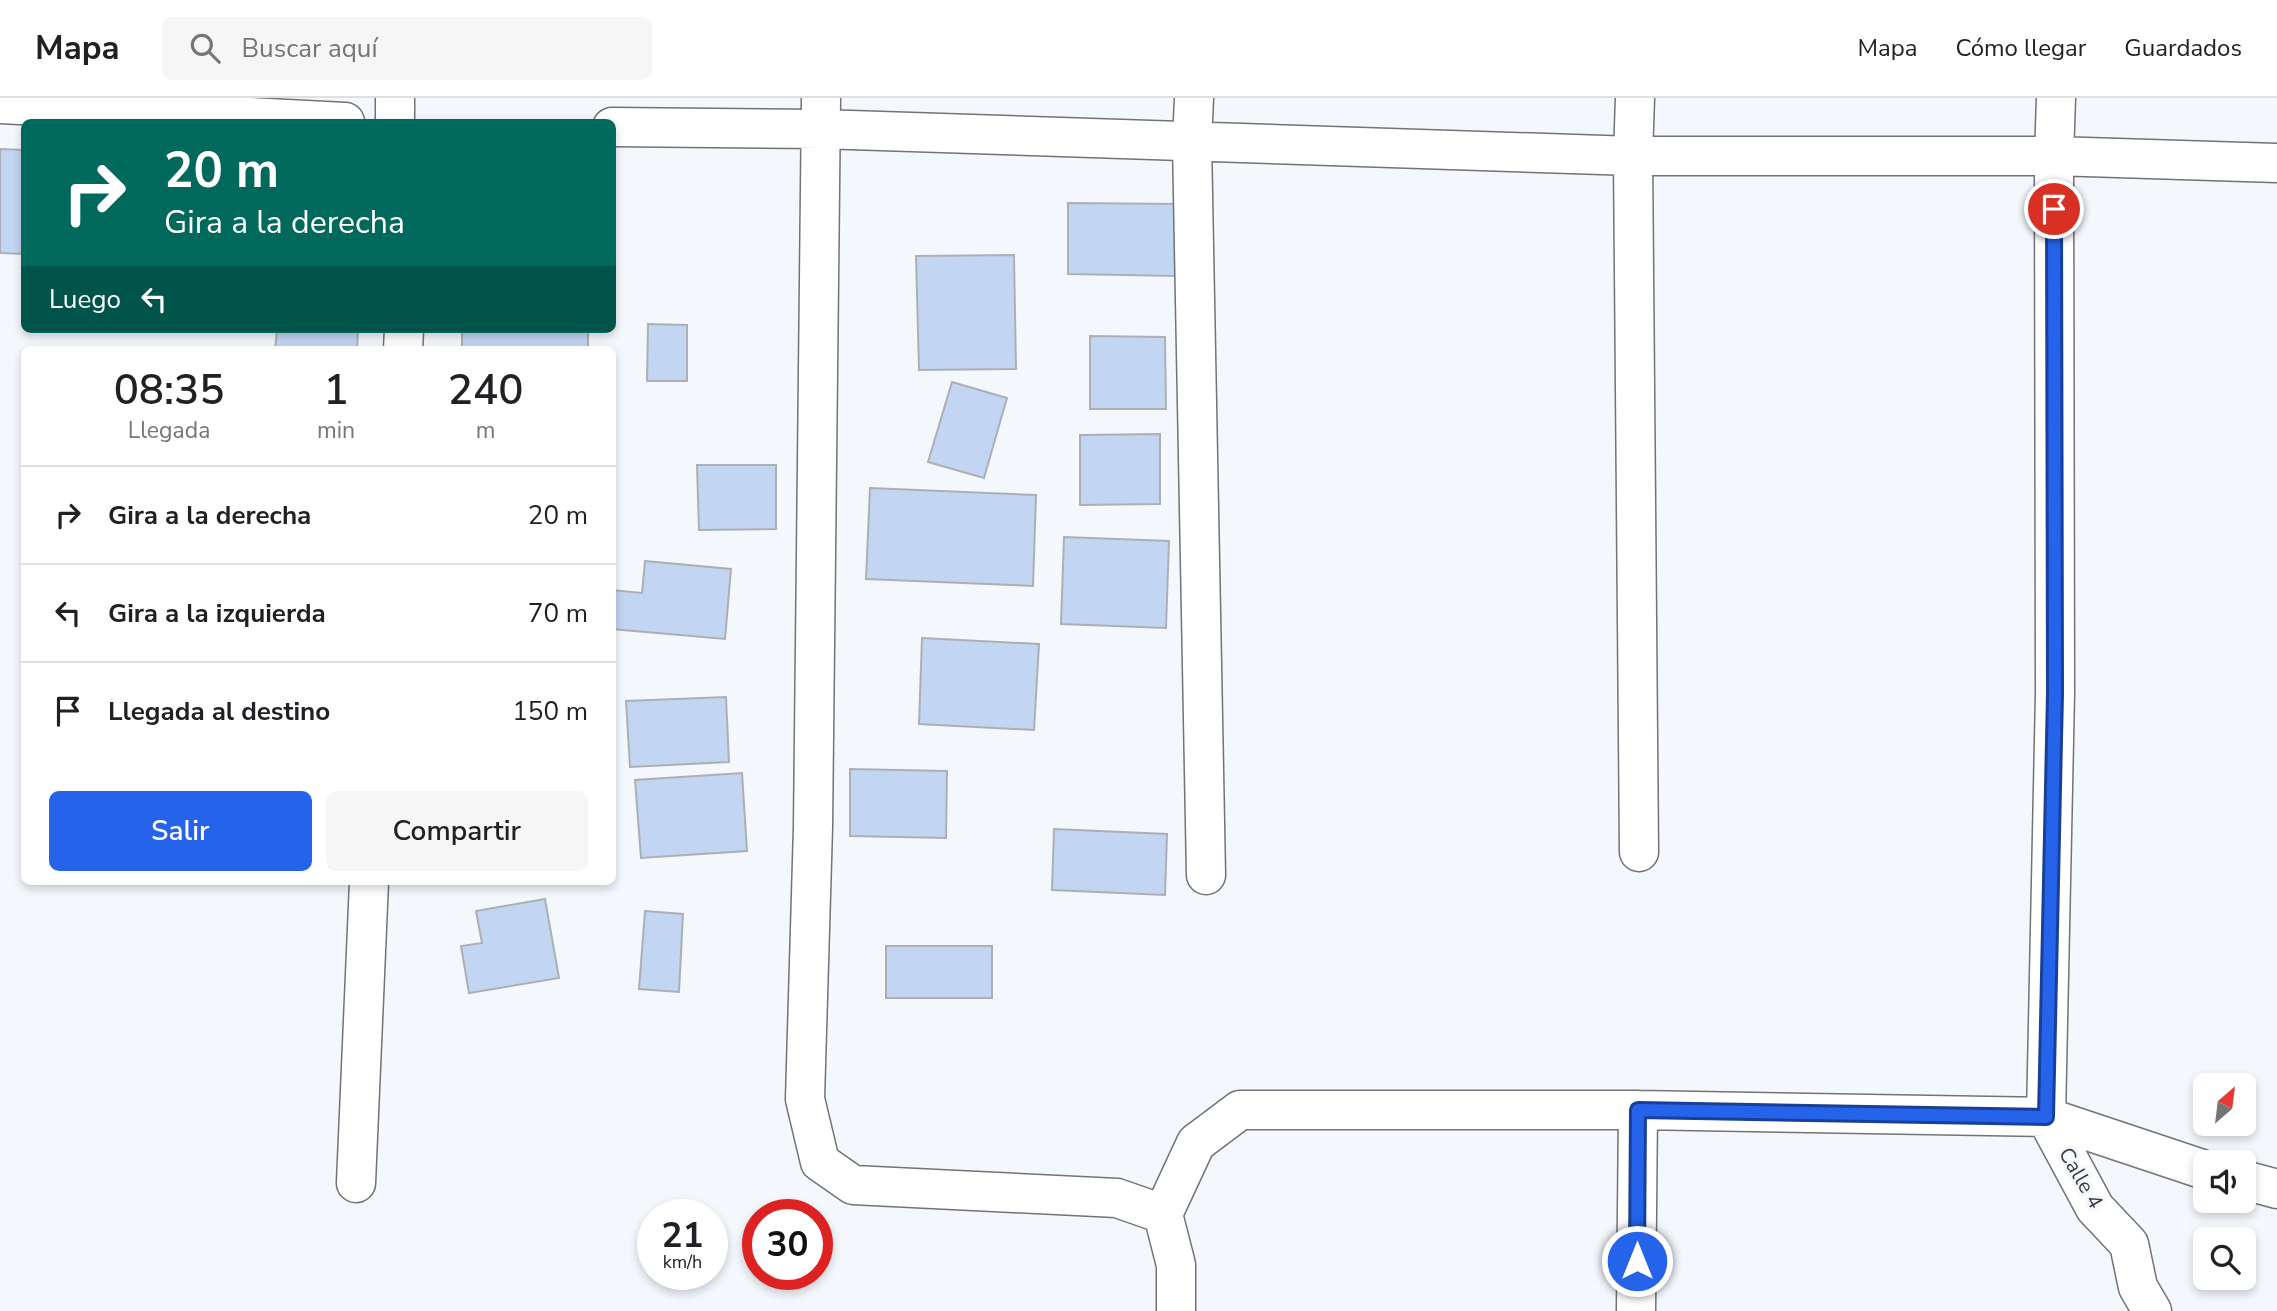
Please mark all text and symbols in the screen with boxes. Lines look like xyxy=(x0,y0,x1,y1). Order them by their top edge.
search box xyxy=(162,17,652,80)
text: Mapa xyxy=(35,26,120,71)
icon: search xyxy=(186,29,224,67)
text: Buscar aquí xyxy=(242,31,377,66)
text: Mapa xyxy=(1857,32,1917,64)
text: Cómo llegar xyxy=(1955,32,2086,64)
text: Guardados xyxy=(2124,32,2242,64)
text: 20 m xyxy=(164,137,279,204)
icon: right xyxy=(49,147,140,238)
pin xyxy=(2024,179,2084,239)
icon: arrive xyxy=(2035,190,2073,228)
text: Gira a la derecha xyxy=(164,201,405,244)
icon: left xyxy=(135,280,173,318)
text: Luego xyxy=(49,282,121,317)
text: 08:35 xyxy=(114,362,224,419)
text: 1 xyxy=(323,362,349,419)
text: 240 xyxy=(448,362,523,419)
text: Llegada xyxy=(128,415,210,446)
text: min xyxy=(317,415,355,446)
text: m xyxy=(476,415,495,446)
icon: right xyxy=(49,496,87,534)
text: Gira a la derecha xyxy=(108,498,311,533)
text: 20 m xyxy=(528,498,588,533)
icon: left xyxy=(49,594,87,632)
text: Gira a la izquierda xyxy=(108,596,326,631)
text: 70 m xyxy=(528,596,588,631)
icon: arrive xyxy=(49,692,87,730)
text: Llegada al destino xyxy=(108,694,330,729)
text: 150 m xyxy=(512,694,588,729)
button: Salir xyxy=(49,791,312,871)
button: Compartir xyxy=(326,791,588,871)
north arrow xyxy=(2193,1073,2256,1136)
map controls xyxy=(2193,1073,2256,1290)
street label: Calle 4 xyxy=(2052,1142,2110,1214)
button: sound xyxy=(2193,1150,2256,1213)
speed limit sign: 30 xyxy=(742,1199,833,1290)
text: 21 xyxy=(661,1212,704,1259)
position arrow xyxy=(1600,1224,1674,1298)
button: search xyxy=(2193,1227,2256,1290)
text: km/h xyxy=(663,1250,702,1274)

